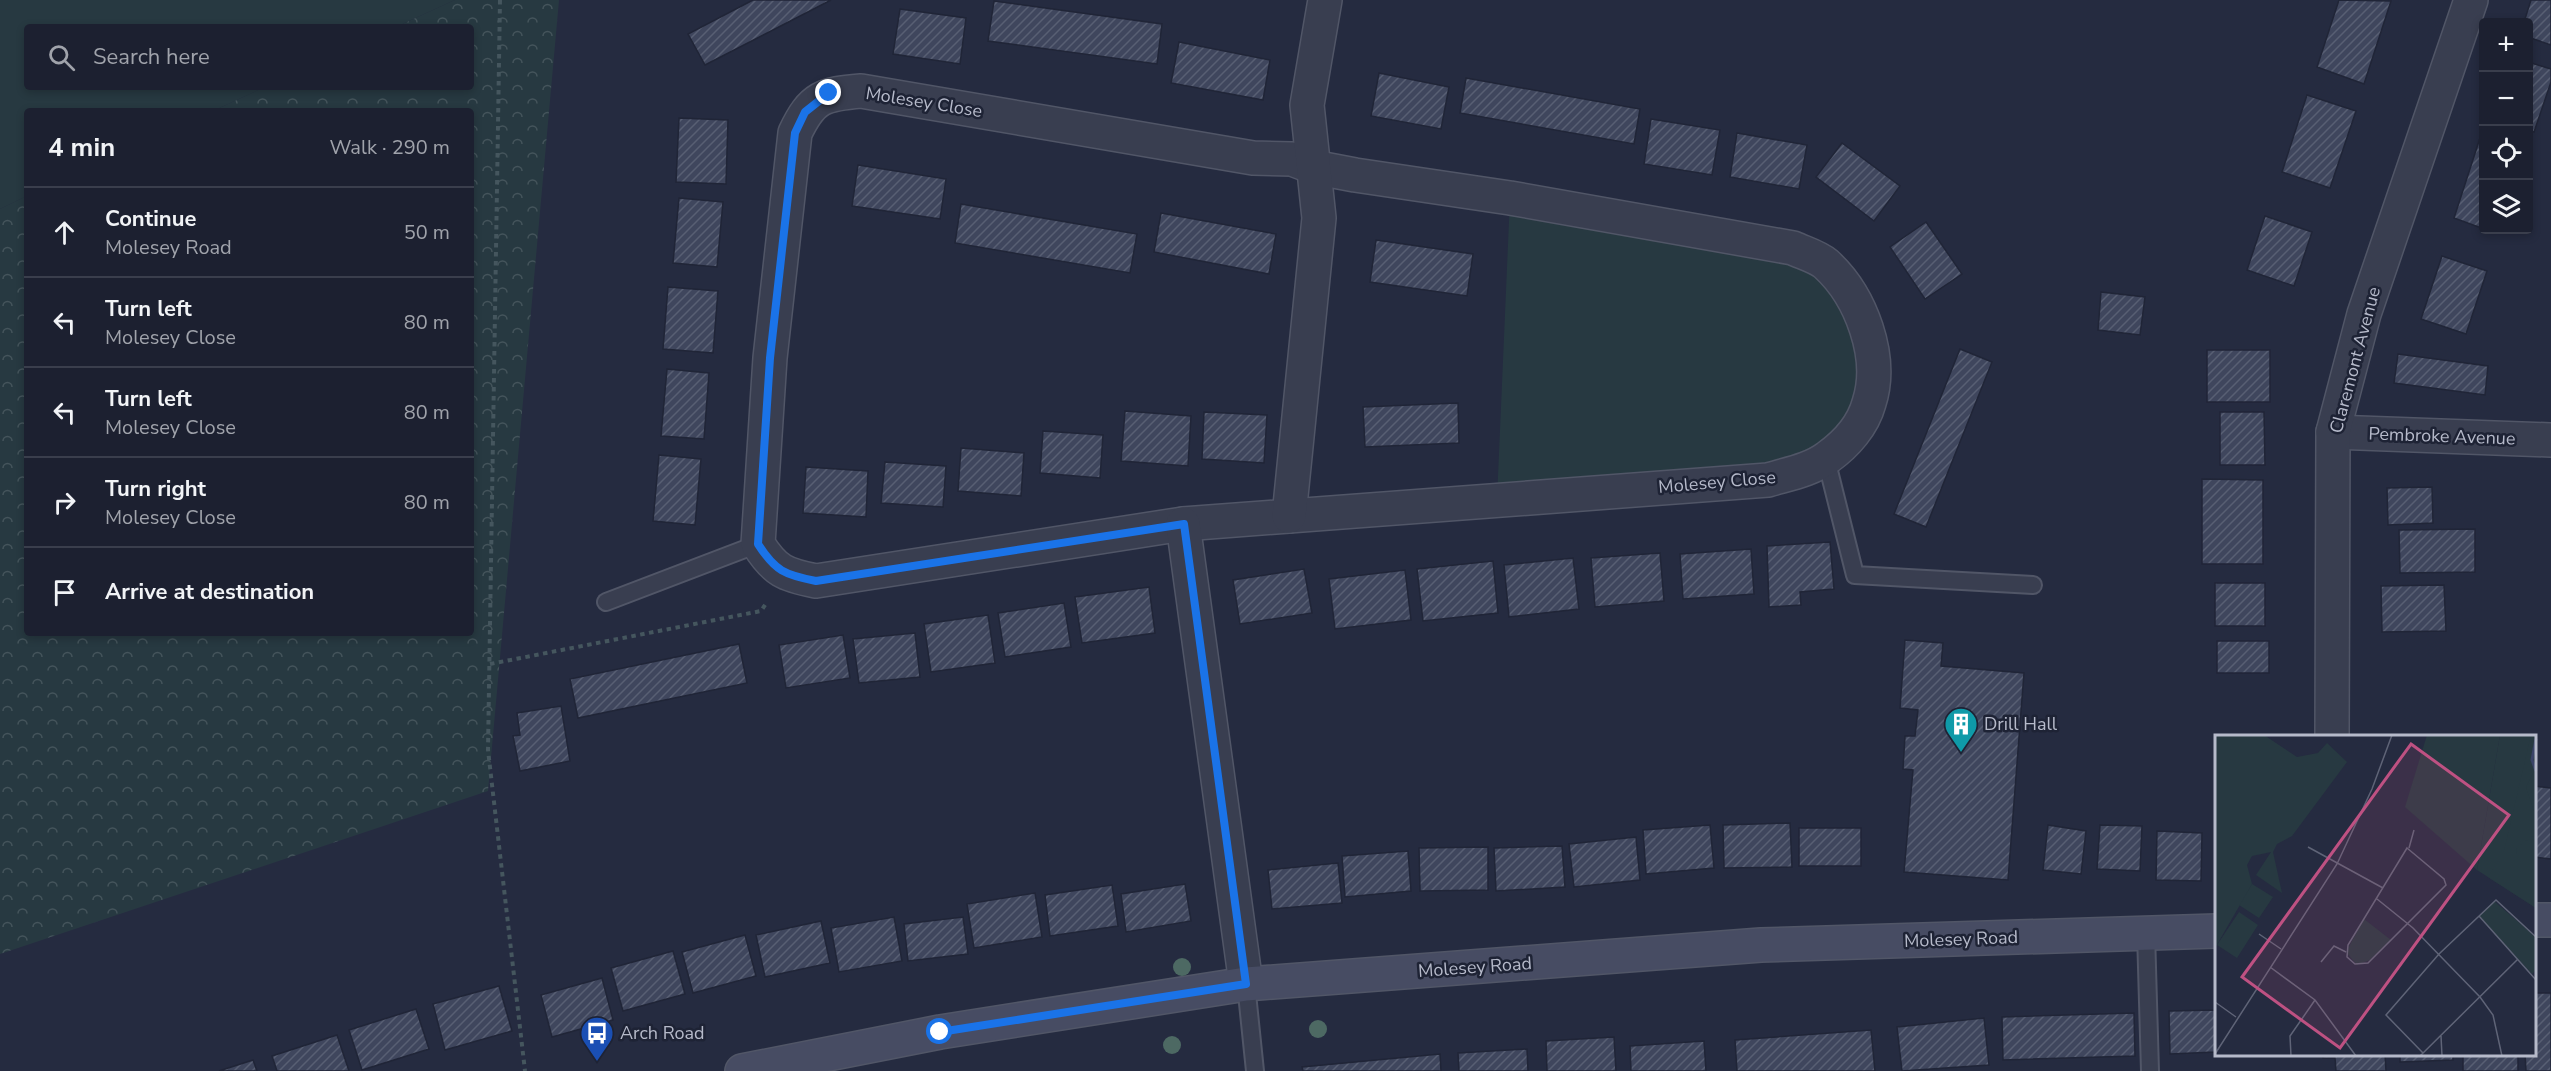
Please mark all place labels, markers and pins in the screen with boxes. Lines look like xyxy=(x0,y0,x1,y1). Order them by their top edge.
building icon: Drill Hall xyxy=(1943,706,1979,753)
place label: Drill Hall xyxy=(1984,712,2058,736)
bus stop icon: Arch Road xyxy=(579,1015,615,1062)
place label: Arch Road xyxy=(620,1021,705,1045)

